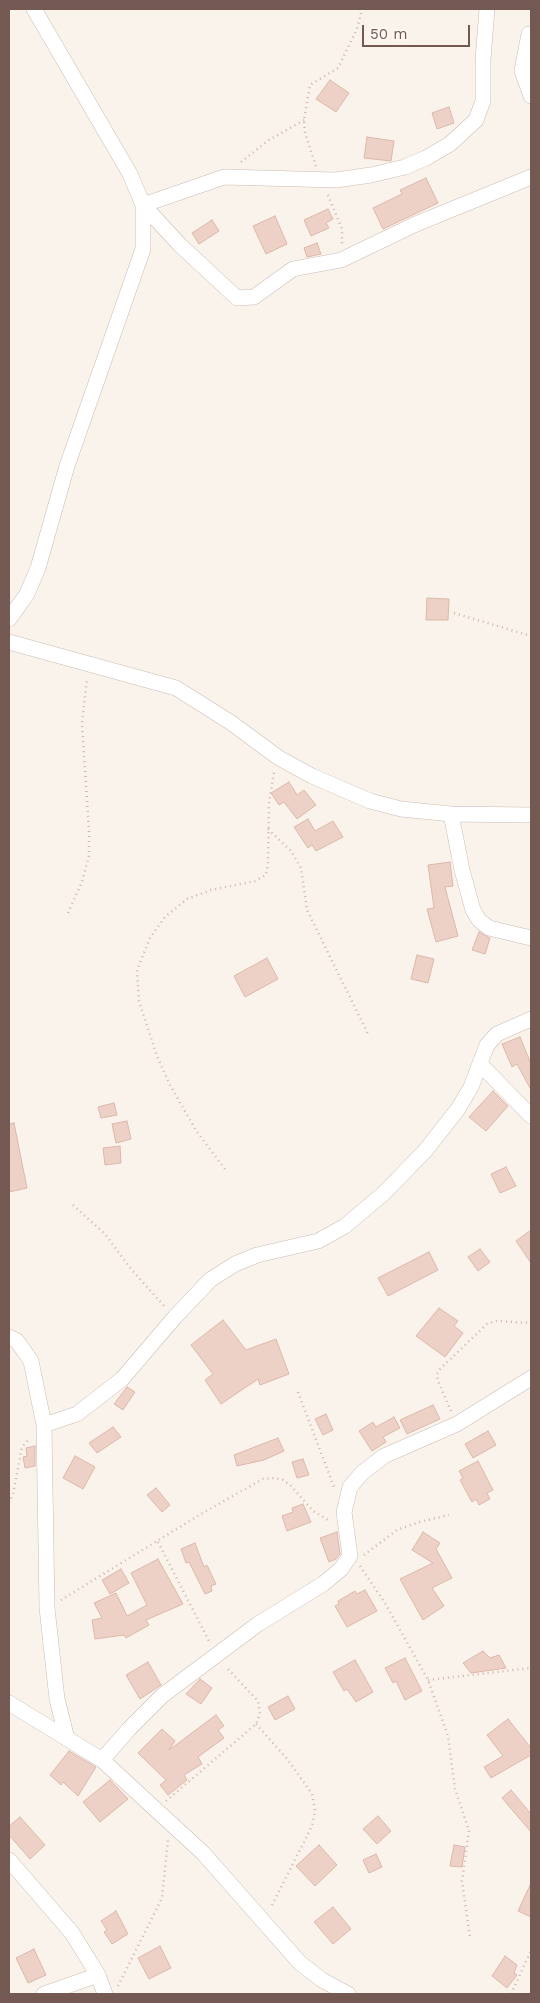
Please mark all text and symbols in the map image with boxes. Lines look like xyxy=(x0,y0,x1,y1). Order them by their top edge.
scale bar xyxy=(365,15,472,47)
text: 50 m xyxy=(370,25,407,43)

